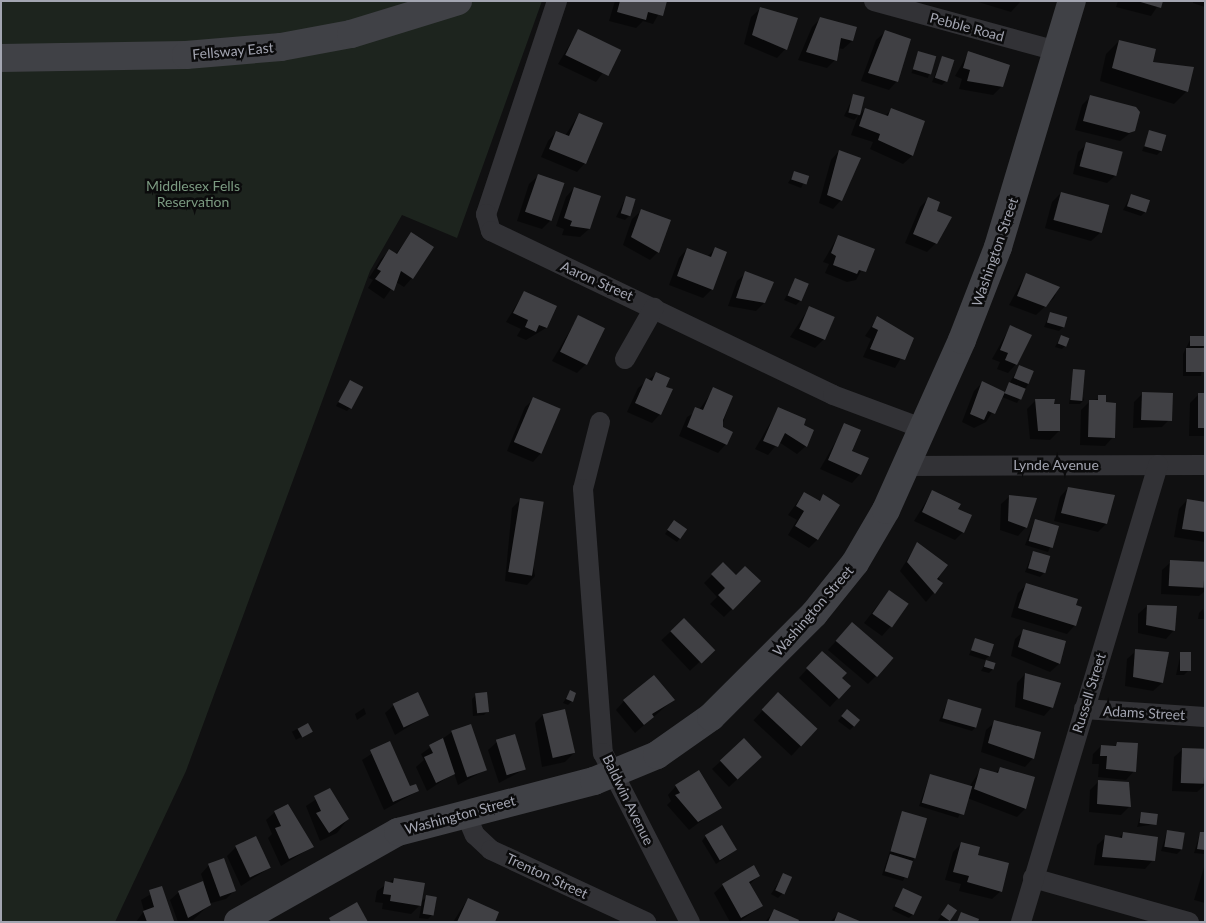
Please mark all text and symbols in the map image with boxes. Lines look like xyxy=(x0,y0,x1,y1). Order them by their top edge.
street label: Pebble Road xyxy=(928,9,1006,45)
street label: Fellsway East xyxy=(191,39,275,63)
park label: Middlesex Fells Reservation xyxy=(146,178,240,210)
street label: Washington Street xyxy=(968,195,1022,309)
street label: Aaron Street xyxy=(558,258,636,304)
street label: Lynde Avenue xyxy=(1013,457,1099,473)
street label: Washington Street xyxy=(769,562,857,660)
street label: Russell Street xyxy=(1069,651,1109,735)
street label: Adams Street xyxy=(1103,702,1185,724)
street label: Baldwin Avenue xyxy=(599,752,657,848)
street label: Washington Street xyxy=(403,792,517,838)
street label: Trenton Street xyxy=(504,850,590,902)

